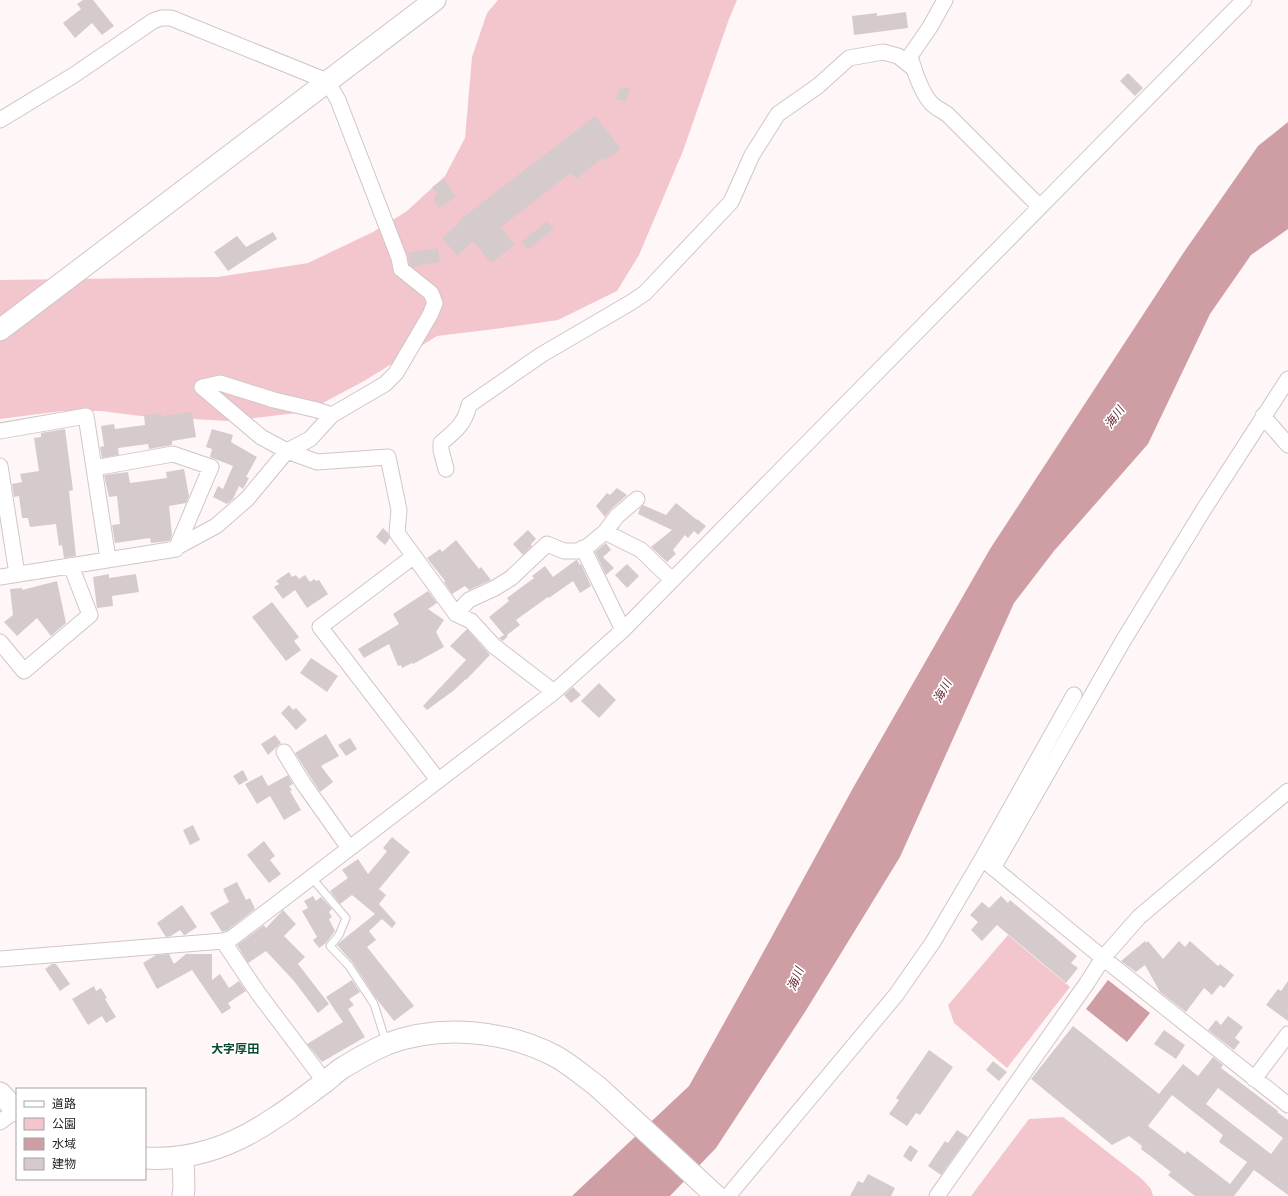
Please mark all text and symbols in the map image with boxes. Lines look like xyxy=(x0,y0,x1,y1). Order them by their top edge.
water label: 海川 xyxy=(1101,401,1128,431)
water label: 海川 xyxy=(930,675,955,705)
water label: 海川 xyxy=(784,963,807,993)
district label: 大字厚田 xyxy=(211,1041,259,1056)
legend xyxy=(16,1088,146,1180)
text: 道路 xyxy=(52,1096,76,1111)
text: 公園 xyxy=(52,1116,76,1131)
text: 水域 xyxy=(52,1136,76,1151)
text: 建物 xyxy=(52,1156,76,1171)

